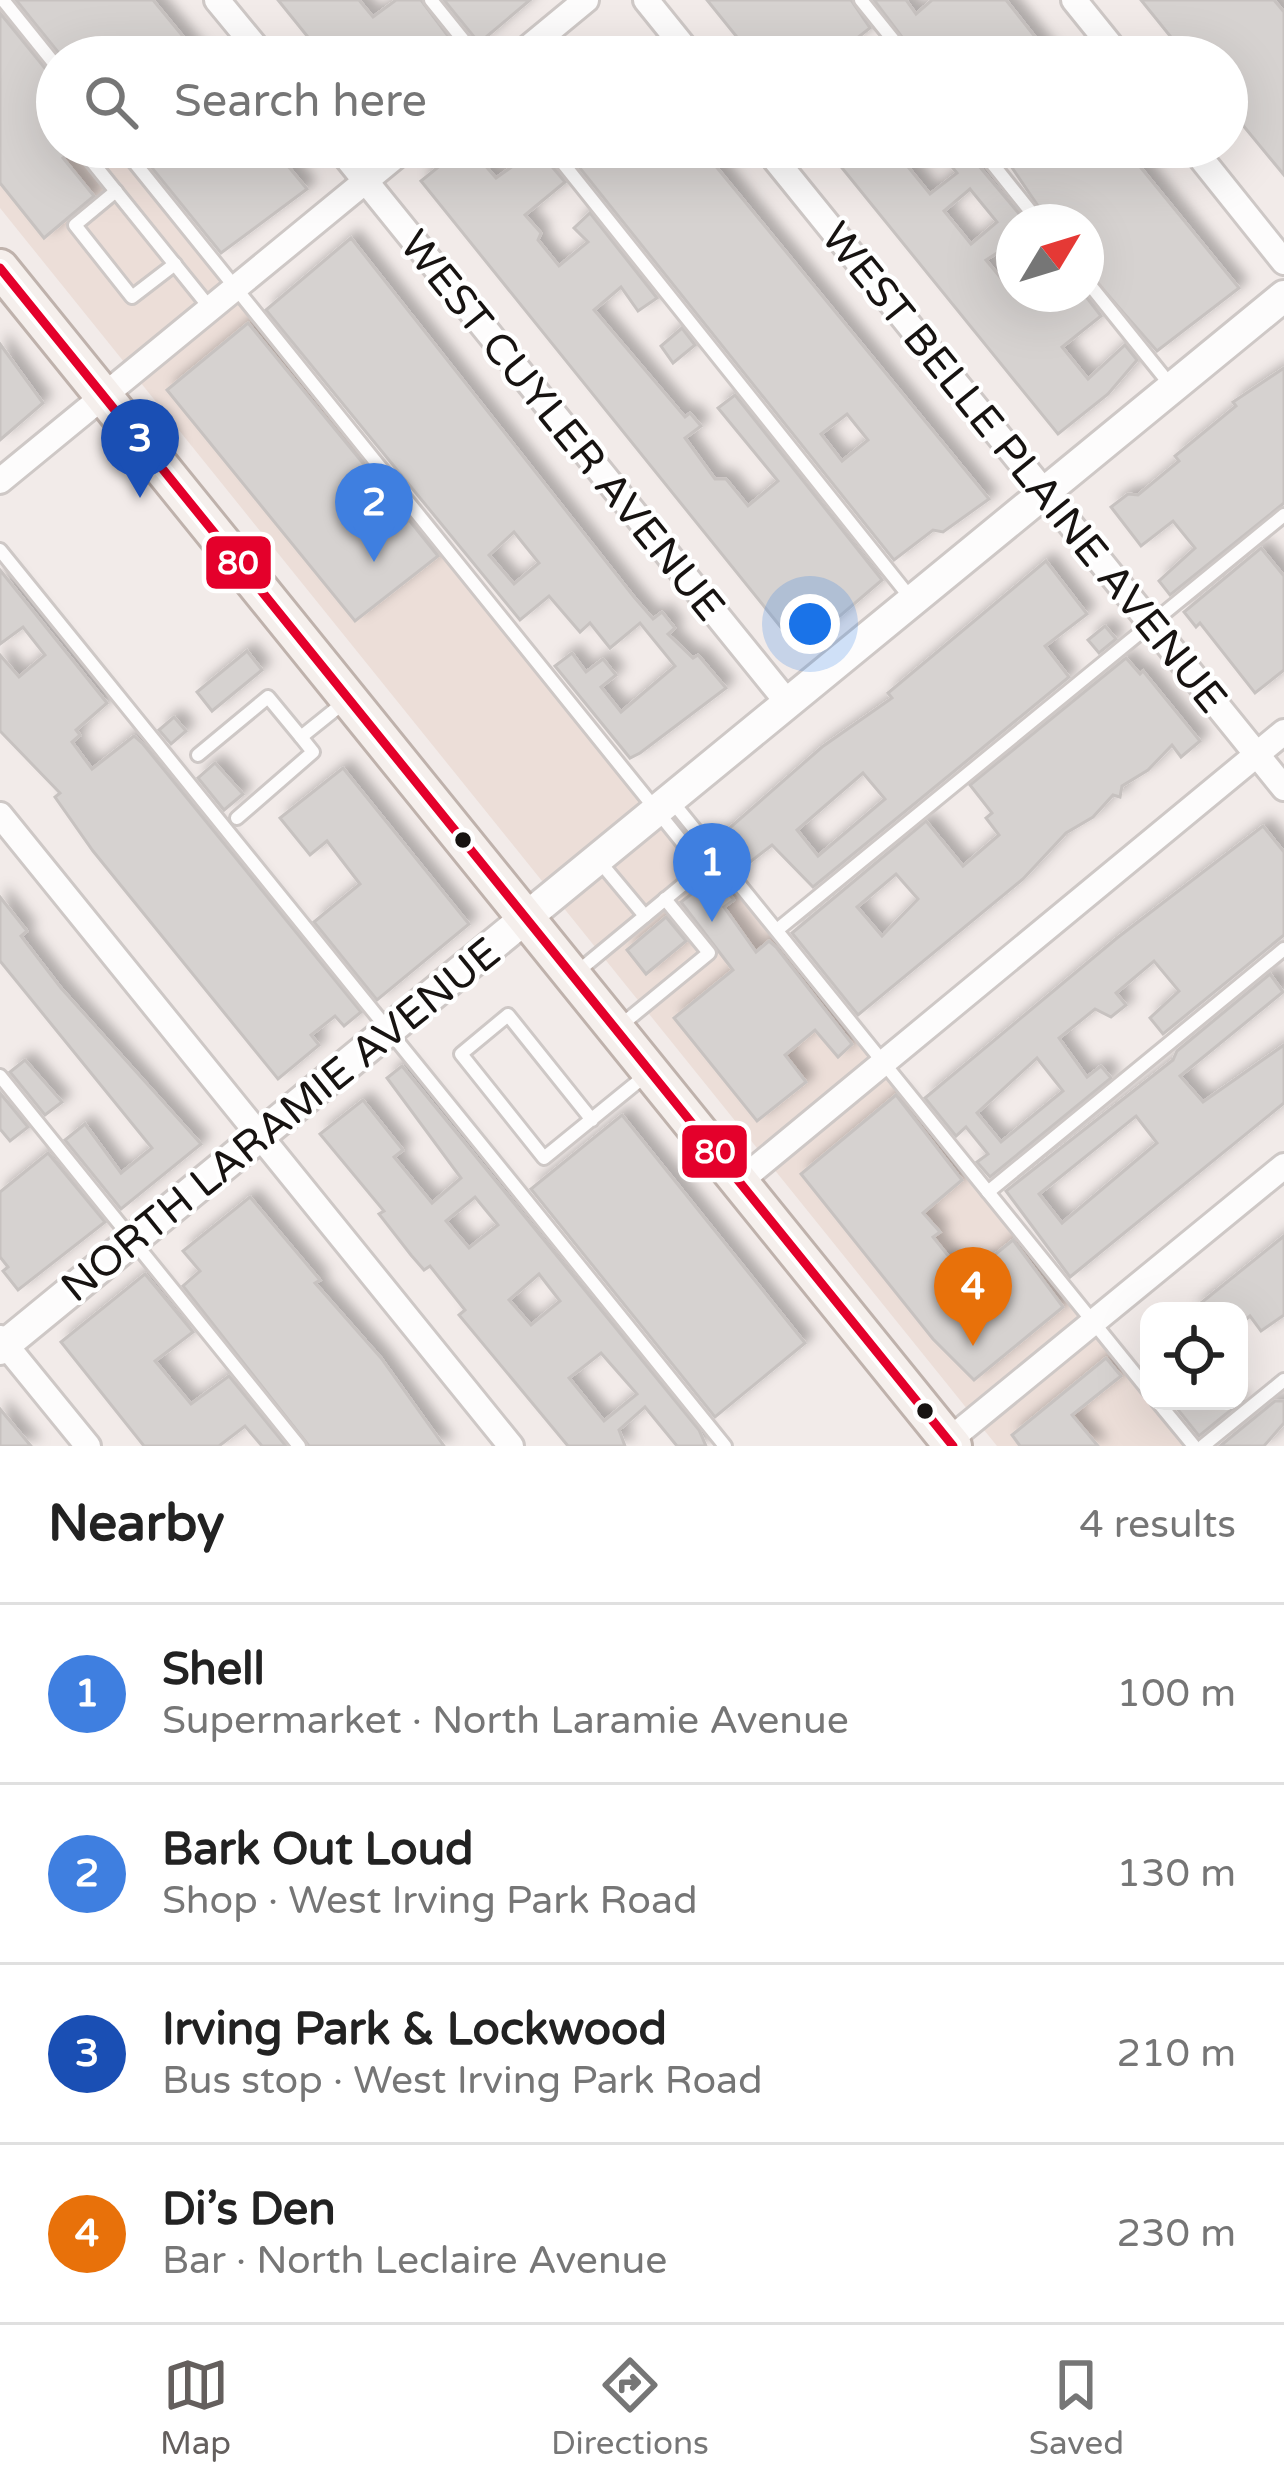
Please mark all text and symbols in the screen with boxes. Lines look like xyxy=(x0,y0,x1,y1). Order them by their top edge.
search box xyxy=(36,36,1248,168)
icon: search xyxy=(78,69,144,135)
text: Search here xyxy=(174,75,427,129)
north arrow xyxy=(996,204,1104,312)
street label: WEST BELLE PLAINE AVENUE xyxy=(810,212,1238,723)
street label: WEST CUYLER AVENUE xyxy=(389,220,735,631)
pin: 3 xyxy=(101,399,179,498)
pin: 2 xyxy=(335,463,413,562)
line badge: 80 xyxy=(204,534,273,591)
text: 80 xyxy=(217,544,259,583)
your location xyxy=(780,594,840,654)
pin: 1 xyxy=(673,823,751,922)
unlabelled marker xyxy=(452,829,474,851)
street label: NORTH LARAMIE AVENUE xyxy=(51,927,511,1313)
line badge: 80 xyxy=(680,1123,749,1180)
text: 80 xyxy=(694,1133,736,1172)
pin: 4 xyxy=(934,1247,1012,1346)
map controls xyxy=(1140,1302,1248,1410)
button: locate xyxy=(1140,1302,1248,1410)
unlabelled marker xyxy=(914,1400,936,1422)
text: Nearby xyxy=(48,1493,225,1555)
text: 4 results xyxy=(1079,1501,1236,1548)
text: Shell xyxy=(162,1643,265,1697)
text: 1 xyxy=(75,1670,99,1717)
text: 100 m xyxy=(1117,1670,1236,1717)
text: Supermarket · North Laramie Avenue xyxy=(162,1697,849,1744)
text: Bark Out Loud xyxy=(162,1823,474,1877)
text: 2 xyxy=(75,1850,99,1897)
text: 130 m xyxy=(1117,1850,1236,1897)
text: Shop · West Irving Park Road xyxy=(162,1877,698,1924)
text: Irving Park & Lockwood xyxy=(162,2003,667,2057)
text: 3 xyxy=(75,2030,99,2077)
text: 210 m xyxy=(1117,2030,1236,2077)
text: Bus stop · West Irving Park Road xyxy=(162,2057,763,2104)
text: Di’s Den xyxy=(162,2183,336,2237)
text: 4 xyxy=(75,2210,99,2257)
text: 230 m xyxy=(1117,2210,1236,2257)
text: Bar · North Leclaire Avenue xyxy=(162,2237,667,2284)
tab: Map xyxy=(160,2352,231,2463)
tab: Directions xyxy=(551,2352,709,2463)
tab: Saved xyxy=(1029,2352,1124,2463)

